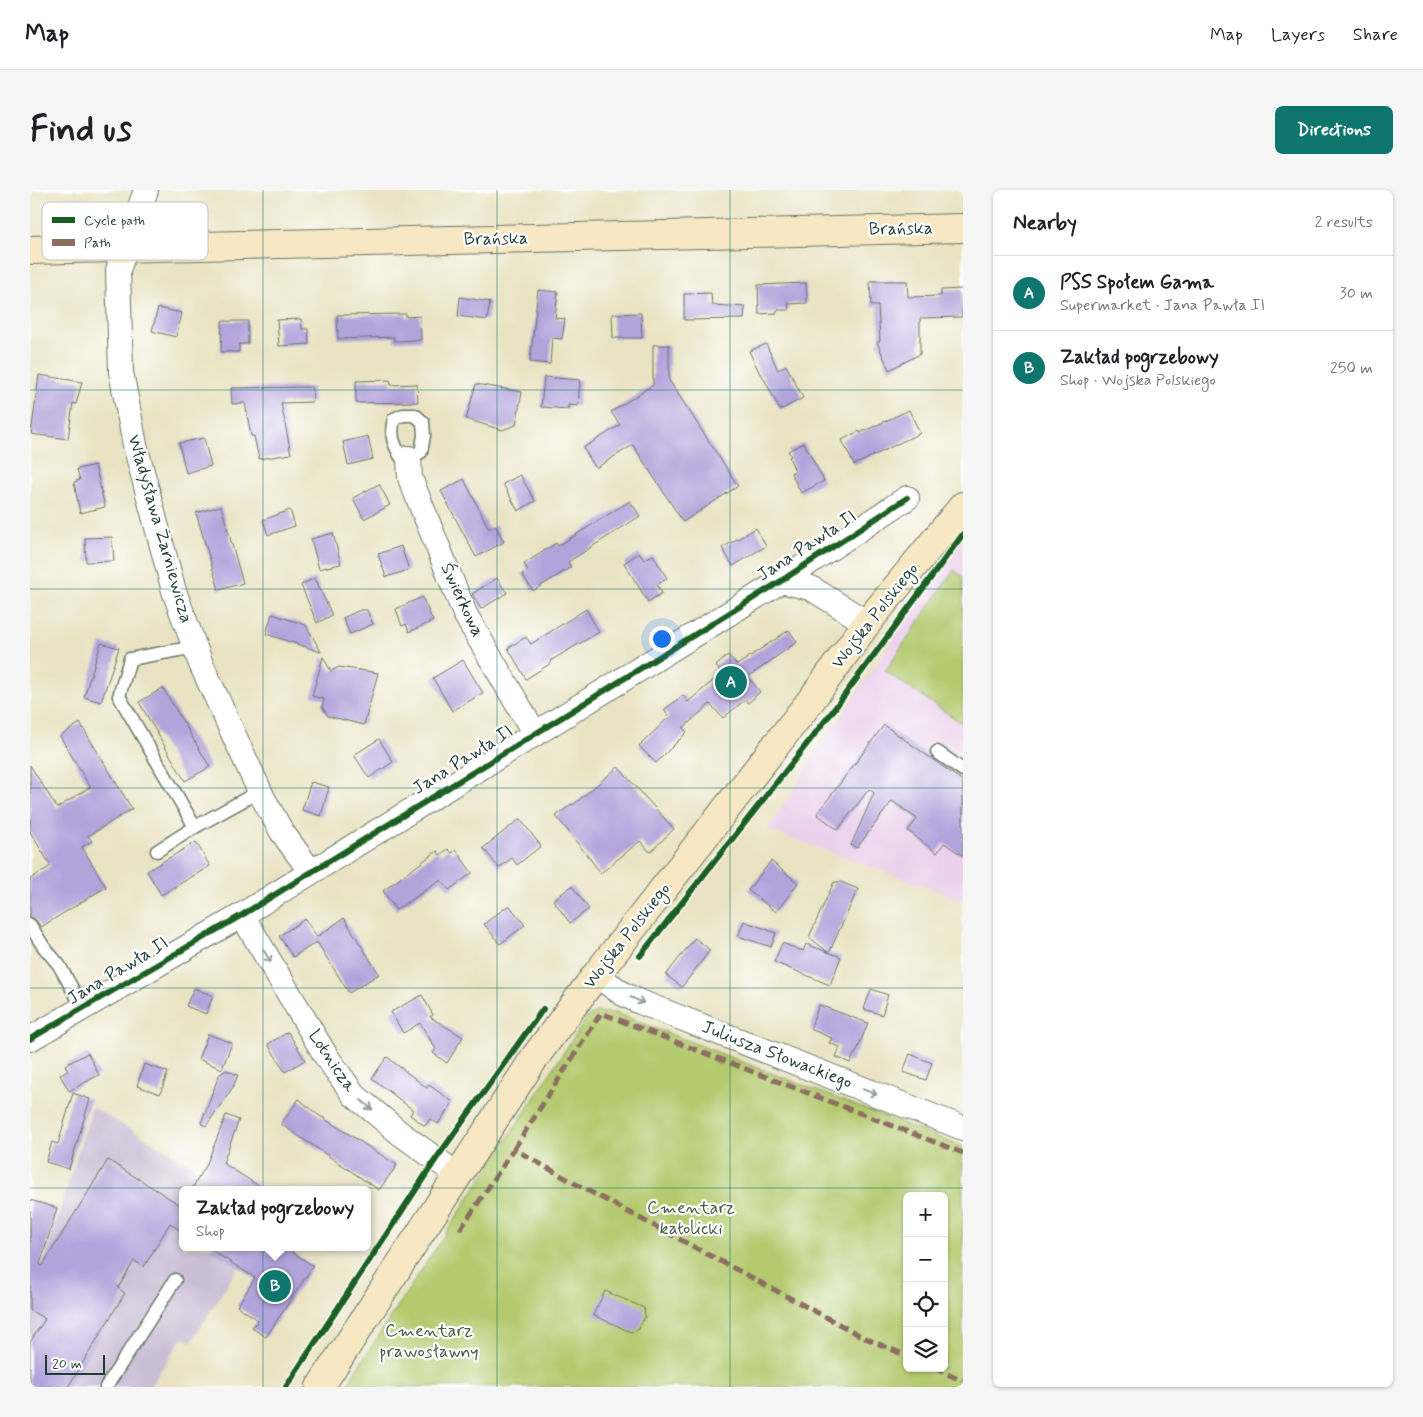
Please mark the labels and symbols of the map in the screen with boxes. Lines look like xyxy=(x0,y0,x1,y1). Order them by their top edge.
legend xyxy=(42,202,208,260)
text: Cycle path xyxy=(84,212,145,230)
street label: Brańska xyxy=(869,216,933,242)
street label: Brańska xyxy=(464,226,528,252)
text: Path xyxy=(84,234,111,252)
street label: Władysława Żarniewicza xyxy=(122,432,198,626)
street label: Jana Pawła II xyxy=(753,505,861,587)
street label: Wojska Polskiego xyxy=(826,558,925,675)
street label: Świerkowa xyxy=(434,559,490,641)
your location xyxy=(649,626,675,652)
pin: A xyxy=(715,663,747,701)
street label: Jana Pawła II xyxy=(408,720,518,800)
street label: Wojska Polskiego xyxy=(578,878,677,995)
street label: Jana Pawła II xyxy=(63,931,173,1011)
one-way arrow xyxy=(262,949,272,963)
one-way arrow xyxy=(629,996,644,1006)
street label: Juliusza Słowackiego xyxy=(698,1015,856,1095)
street label: Lotnicza xyxy=(302,1025,362,1097)
one-way arrow xyxy=(862,1087,877,1097)
one-way arrow xyxy=(360,1100,373,1111)
park label: Cmentarz katolicki xyxy=(647,1196,735,1241)
pin: B xyxy=(259,1267,291,1305)
park label: Cmentarz prawosławny xyxy=(379,1319,479,1364)
scale bar xyxy=(45,1352,105,1375)

